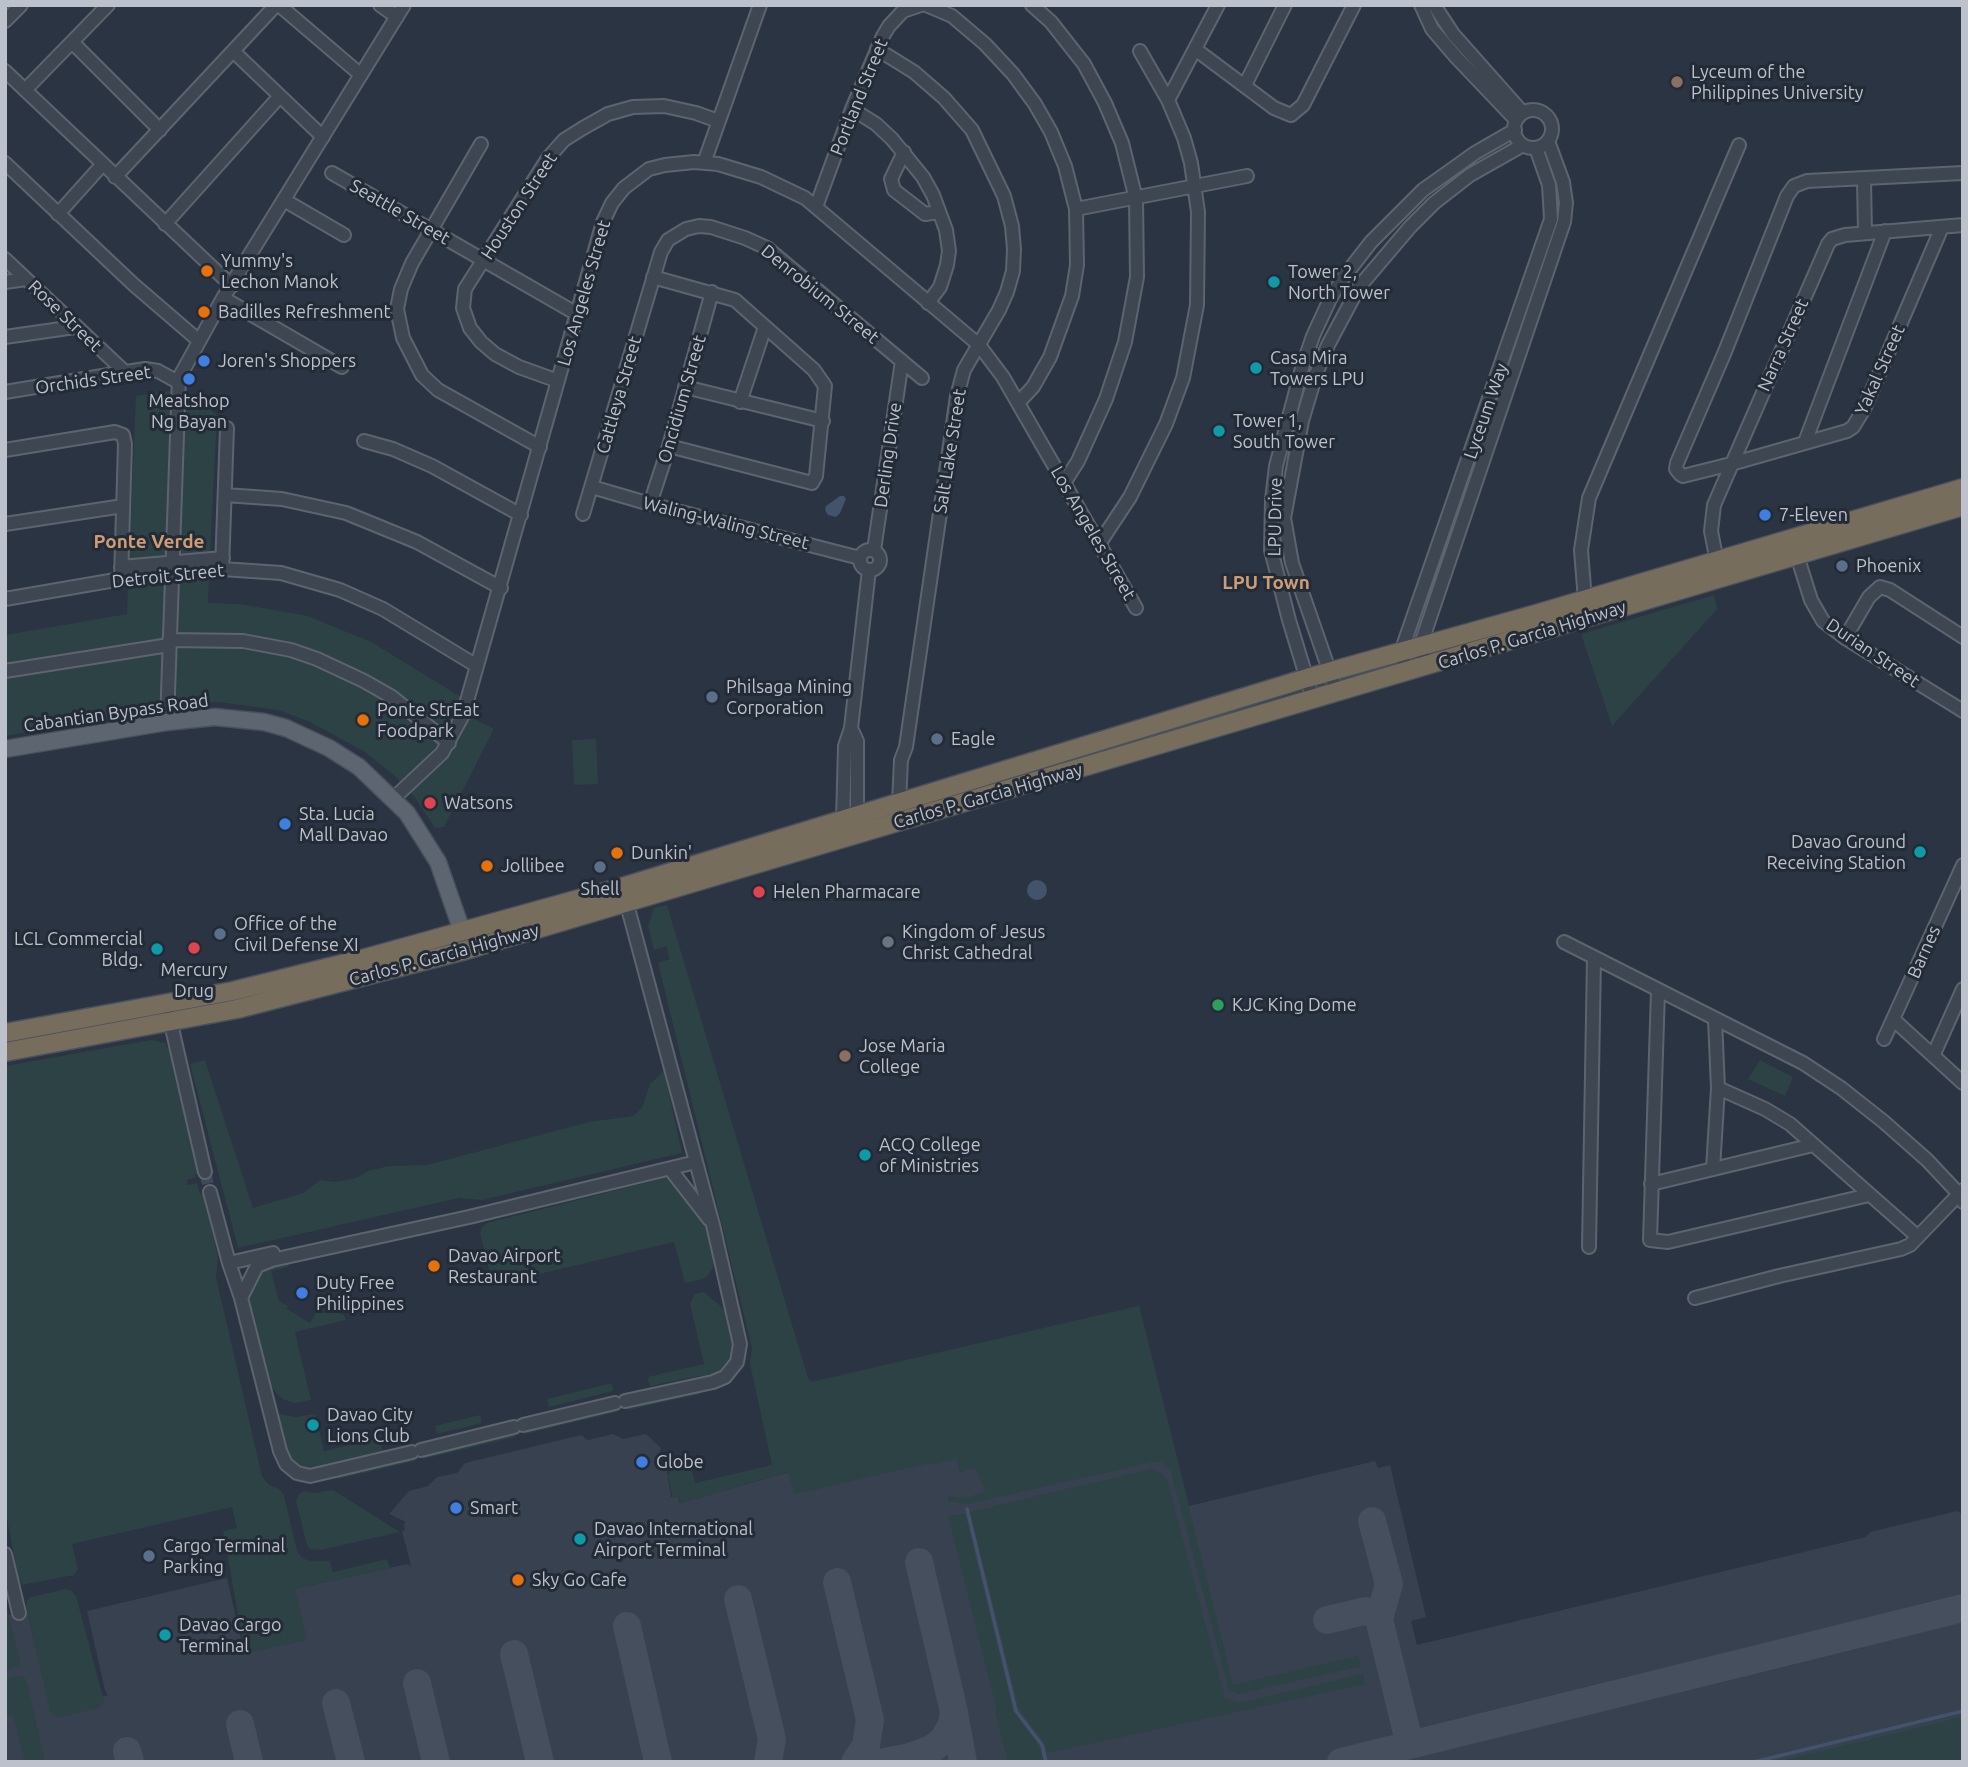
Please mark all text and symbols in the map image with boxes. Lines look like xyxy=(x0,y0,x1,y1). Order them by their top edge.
street label: Portland Street xyxy=(826,35,892,159)
place label: Lyceum of the Philippines University xyxy=(1691,61,1863,104)
marker: Lyceum of the Philippines University xyxy=(1669,74,1685,90)
street label: Houston Street xyxy=(476,148,562,264)
street label: Seattle Street xyxy=(346,175,454,249)
street label: Los Angeles Street xyxy=(553,218,615,368)
street label: Denrobium Street xyxy=(757,240,883,348)
place label: Yummy's Lechon Manok xyxy=(221,250,338,292)
place label: Tower 2, North Tower xyxy=(1288,261,1390,304)
marker: Yummy's Lechon Manok xyxy=(199,263,215,279)
marker: Tower 2, North Tower xyxy=(1266,274,1282,290)
street label: Rose Street xyxy=(24,276,106,356)
street label: Narra Street xyxy=(1753,295,1813,395)
place label: Badilles Refreshment xyxy=(218,301,391,323)
marker: Badilles Refreshment xyxy=(196,304,212,320)
street label: Yakal Street xyxy=(1851,322,1909,418)
street label: Oncidium Street xyxy=(653,333,711,465)
street label: Cattleya Street xyxy=(592,334,646,456)
place label: Casa Mira Towers LPU xyxy=(1270,347,1365,390)
place label: Joren's Shoppers xyxy=(218,350,356,372)
marker: Joren's Shoppers xyxy=(196,353,212,369)
marker: Casa Mira Towers LPU xyxy=(1248,360,1264,376)
street label: Lyceum Way xyxy=(1460,360,1512,462)
street label: Orchids Street xyxy=(34,361,152,399)
marker: Meatshop Ng Bayan xyxy=(181,371,197,387)
street label: Salt Lake Street xyxy=(929,387,971,515)
place label: Meatshop Ng Bayan xyxy=(148,390,230,432)
street label: Derling Drive xyxy=(870,401,906,509)
place label: Tower 1, South Tower xyxy=(1233,410,1335,452)
marker: Tower 1, South Tower xyxy=(1211,423,1227,439)
street label: Los Angeles Street xyxy=(1046,462,1140,604)
street label: LPU Drive xyxy=(1264,477,1286,557)
street label: Waling-Waling Street xyxy=(641,492,811,554)
place label: 7-Eleven xyxy=(1779,504,1848,526)
marker: 7-Eleven xyxy=(1757,507,1773,523)
district label: Ponte Verde xyxy=(94,531,204,553)
place label: Phoenix xyxy=(1856,555,1921,577)
marker: Phoenix xyxy=(1834,558,1850,574)
street label: Detroit Street xyxy=(111,559,225,593)
district label: LPU Town xyxy=(1222,572,1310,594)
street label: Carlos P. Garcia Highway xyxy=(1435,596,1629,674)
street label: Durian Street xyxy=(1822,614,1924,692)
place label: Philsaga Mining Corporation xyxy=(726,676,852,718)
street label: Cabantian Bypass Road xyxy=(22,689,210,737)
marker: Philsaga Mining Corporation xyxy=(704,689,720,705)
place label: Ponte StrEat Foodpark xyxy=(377,699,479,742)
marker: Ponte StrEat Foodpark xyxy=(355,712,371,728)
place label: Eagle xyxy=(951,728,995,750)
marker: Eagle xyxy=(929,731,945,747)
street label: Carlos P. Garcia Highway xyxy=(891,759,1085,833)
place label: Watsons xyxy=(444,792,513,814)
marker: Watsons xyxy=(422,795,438,811)
place label: Sta. Lucia Mall Davao xyxy=(299,803,388,846)
marker: Sta. Lucia Mall Davao xyxy=(277,816,293,832)
place label: Davao Ground Receiving Station xyxy=(1766,831,1906,874)
place label: Dunkin' xyxy=(631,842,692,864)
marker: Davao Ground Receiving Station xyxy=(1912,844,1928,860)
marker: Dunkin' xyxy=(609,845,625,861)
place label: Jollibee xyxy=(501,855,565,877)
marker: Jollibee xyxy=(479,858,495,874)
marker: Shell xyxy=(592,859,608,875)
place label: Shell xyxy=(580,878,620,900)
place label: Helen Pharmacare xyxy=(773,881,921,903)
marker: Helen Pharmacare xyxy=(751,884,767,900)
place label: Office of the Civil Defense XI xyxy=(234,913,359,956)
street label: Carlos P. Garcia Highway xyxy=(347,919,541,991)
place label: Kingdom of Jesus Christ Cathedral xyxy=(902,921,1045,964)
street label: Barnes xyxy=(1903,922,1945,982)
marker: Office of the Civil Defense XI xyxy=(212,926,228,942)
place label: LCL Commercial Bldg. xyxy=(14,928,143,970)
marker: Kingdom of Jesus Christ Cathedral xyxy=(880,934,896,950)
marker: Mercury Drug xyxy=(186,940,202,956)
marker: LCL Commercial Bldg. xyxy=(149,941,165,957)
place label: Mercury Drug xyxy=(161,959,227,1002)
place label: KJC King Dome xyxy=(1232,994,1357,1016)
marker: KJC King Dome xyxy=(1210,997,1226,1013)
place label: Jose Maria College xyxy=(859,1035,946,1078)
marker: Jose Maria College xyxy=(837,1048,853,1064)
place label: ACQ College of Ministries xyxy=(879,1134,981,1176)
marker: ACQ College of Ministries xyxy=(857,1147,873,1163)
place label: Davao Airport Restaurant xyxy=(448,1245,560,1288)
marker: Davao Airport Restaurant xyxy=(426,1258,442,1274)
place label: Duty Free Philippines xyxy=(316,1272,404,1314)
marker: Duty Free Philippines xyxy=(294,1285,310,1301)
place label: Davao City Lions Club xyxy=(327,1404,413,1446)
marker: Davao City Lions Club xyxy=(305,1417,321,1433)
place label: Globe xyxy=(656,1451,704,1473)
marker: Globe xyxy=(634,1454,650,1470)
place label: Smart xyxy=(470,1497,518,1519)
marker: Smart xyxy=(448,1500,464,1516)
place label: Davao International Airport Terminal xyxy=(594,1518,753,1560)
marker: Davao International Airport Terminal xyxy=(572,1531,588,1547)
place label: Cargo Terminal Parking xyxy=(163,1535,285,1578)
marker: Cargo Terminal Parking xyxy=(141,1548,157,1564)
place label: Sky Go Cafe xyxy=(532,1569,627,1591)
marker: Sky Go Cafe xyxy=(510,1572,526,1588)
place label: Davao Cargo Terminal xyxy=(179,1614,282,1656)
marker: Davao Cargo Terminal xyxy=(157,1627,173,1643)

